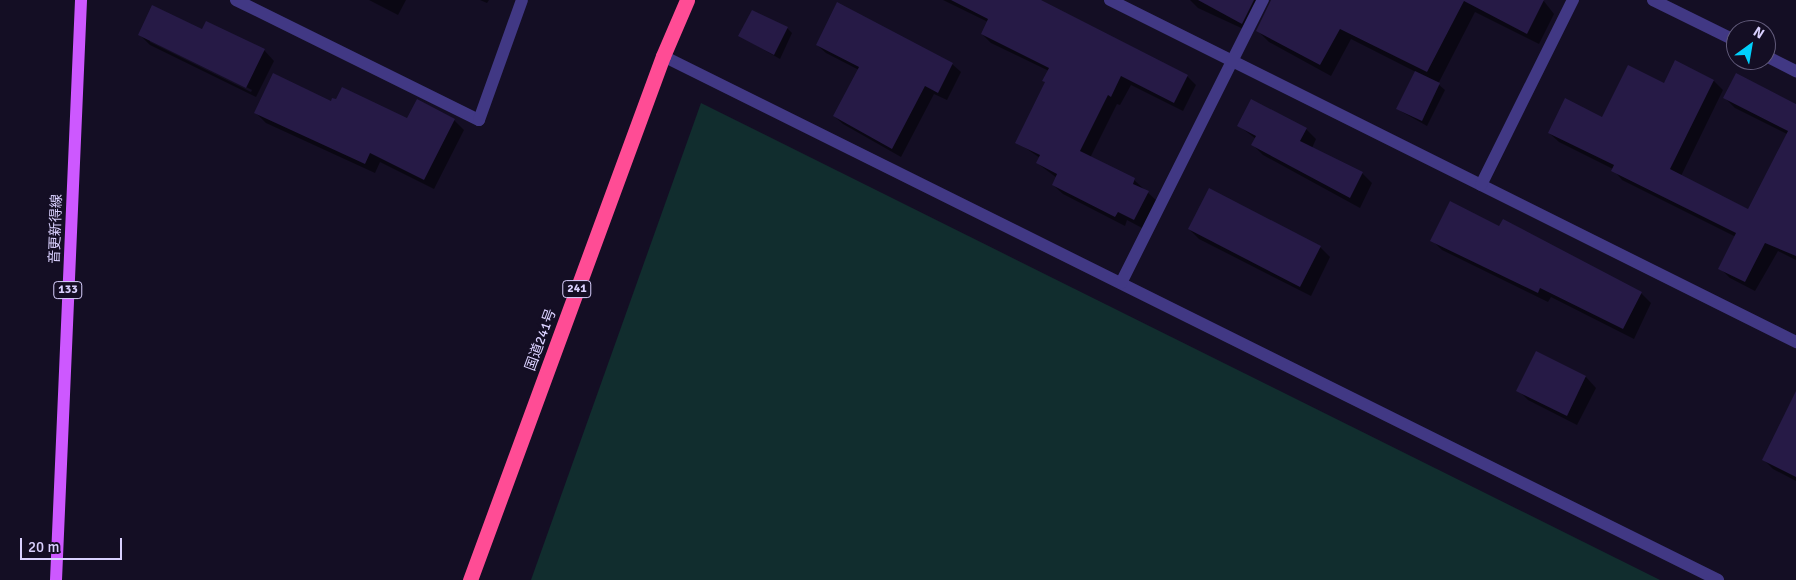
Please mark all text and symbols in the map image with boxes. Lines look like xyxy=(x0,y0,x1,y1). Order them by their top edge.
north arrow xyxy=(1726,20,1776,70)
text: N xyxy=(1750,23,1767,42)
street label: 音更新得線 xyxy=(46,194,66,264)
road number: 133 xyxy=(53,280,83,300)
road number: 241 xyxy=(562,280,592,298)
street label: 国道241号 xyxy=(522,307,560,373)
scale bar xyxy=(22,528,125,560)
text: 20 m xyxy=(28,538,59,556)

